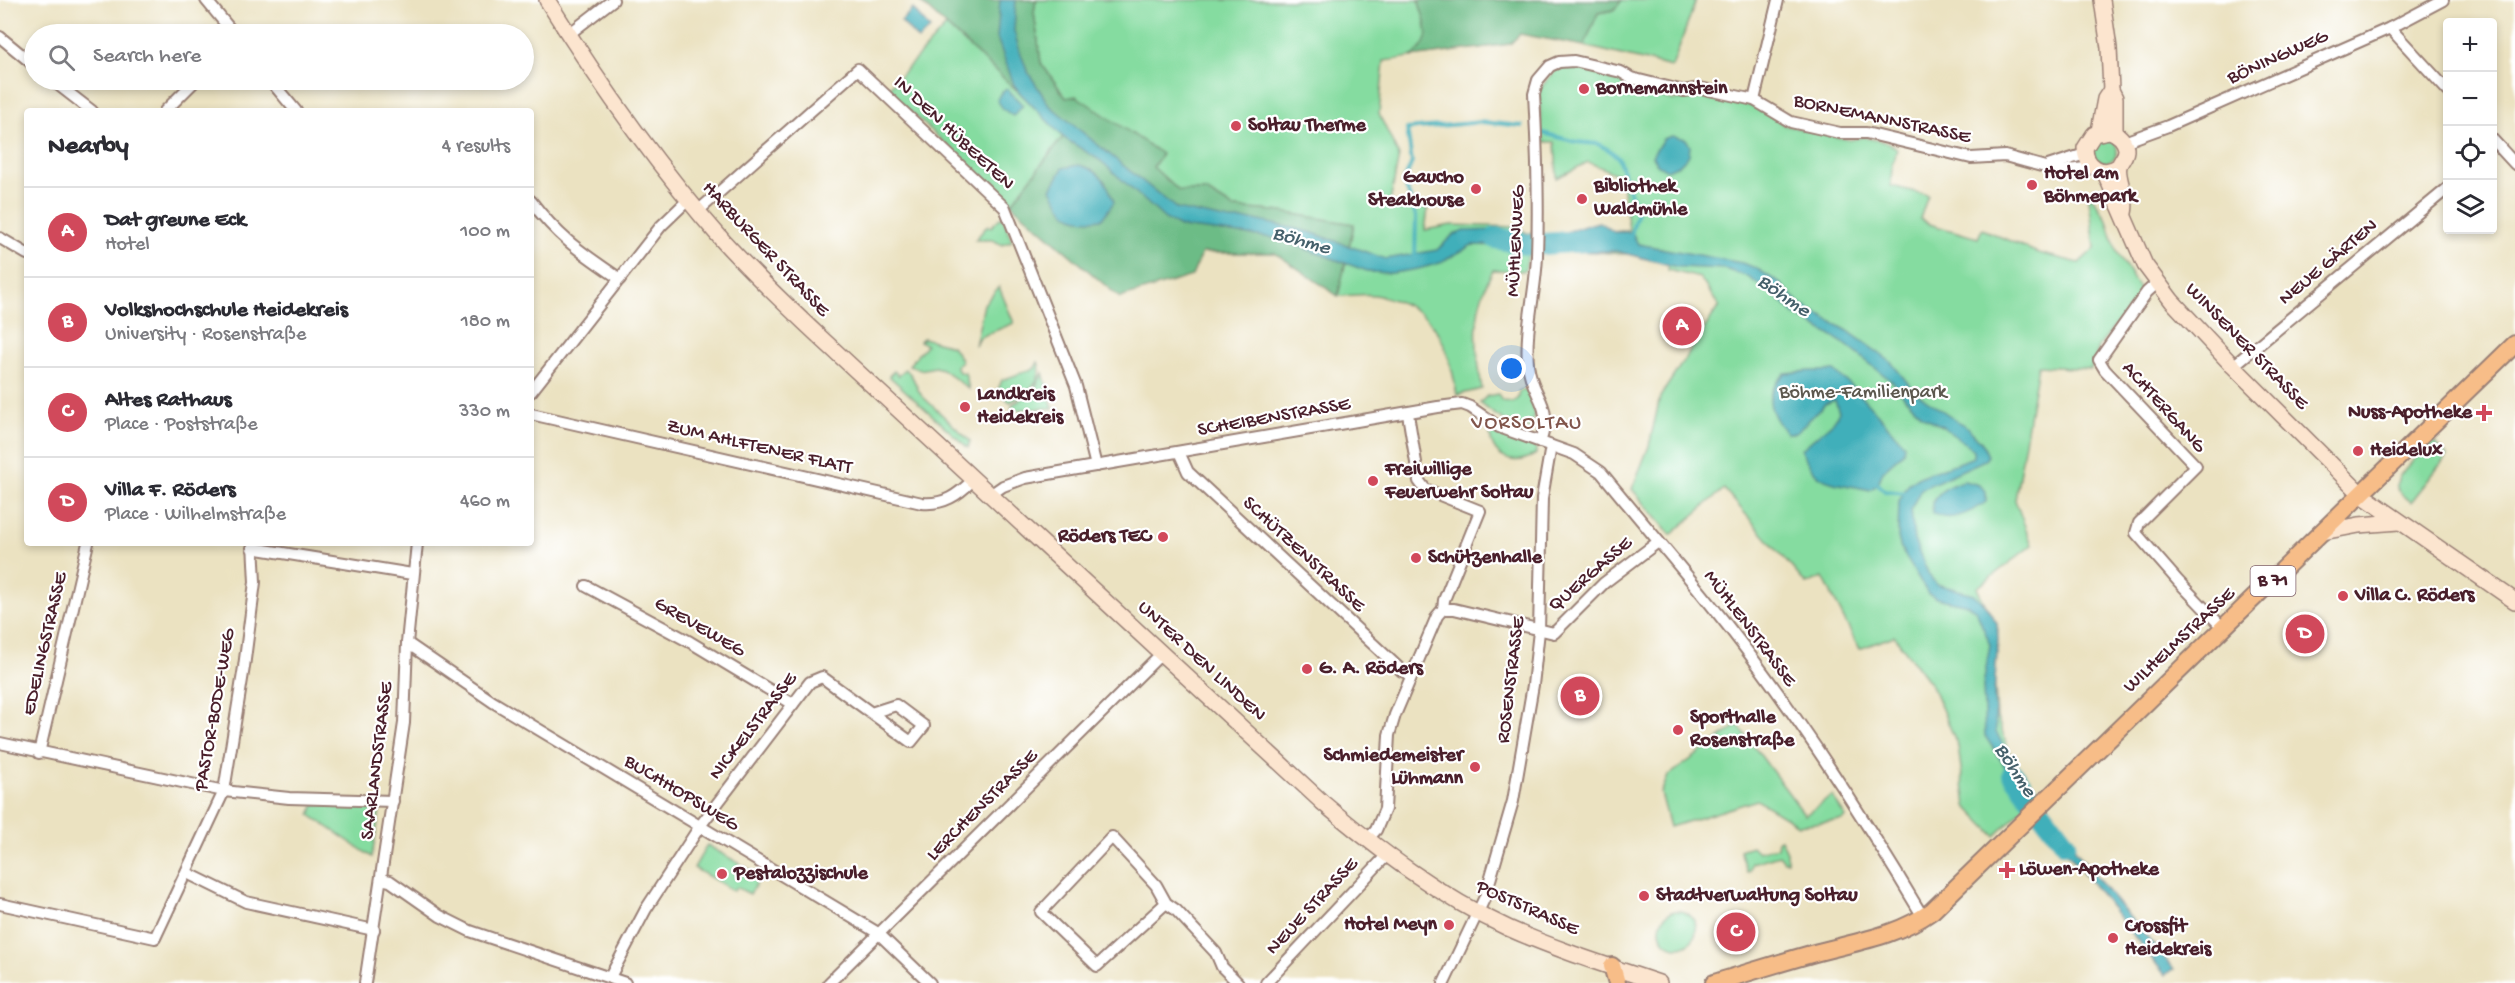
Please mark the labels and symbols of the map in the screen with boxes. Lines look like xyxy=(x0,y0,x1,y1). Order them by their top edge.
street label: BÖNINGWEG xyxy=(2223,25,2333,91)
street label: IN DEN HÜBEETEN xyxy=(888,72,1018,196)
place label: Bornemannstein xyxy=(1595,78,1728,101)
marker: Bornemannstein xyxy=(1577,82,1591,96)
street label: BORNEMANNSTRASSE xyxy=(1790,90,1974,150)
place label: Soltau Therme xyxy=(1248,115,1366,138)
marker: Soltau Therme xyxy=(1229,119,1243,133)
place label: Hotel am Böhmepark xyxy=(2043,163,2139,209)
place label: Gaucho Steakhouse xyxy=(1368,167,1465,213)
place label: Bibliothek Waldmühle xyxy=(1593,176,1688,222)
street label: HARBURGER STRASSE xyxy=(696,178,835,324)
marker: Hotel am Böhmepark xyxy=(2025,178,2039,192)
marker: Gaucho Steakhouse xyxy=(1469,182,1483,196)
street label: MÜHLENWEG xyxy=(1503,183,1531,297)
marker: Bibliothek Waldmühle xyxy=(1575,192,1589,206)
street label: NEUE GÄRTEN xyxy=(2275,215,2383,311)
water label: Böhme xyxy=(1269,222,1334,262)
water label: Böhme xyxy=(1752,270,1815,325)
street label: WINSENER STRASSE xyxy=(2180,279,2314,416)
pin: A xyxy=(1662,304,1702,348)
your location xyxy=(1497,354,1526,383)
street label: ACHTERGANG xyxy=(2116,358,2211,459)
park label: Böhme-Familienpark xyxy=(1778,382,1949,405)
place label: Landkreis Heidekreis xyxy=(977,384,1065,430)
street label: SCHEIBENSTRASSE xyxy=(1196,393,1354,443)
marker: Landkreis Heidekreis xyxy=(958,400,972,414)
place label: Nuss-Apotheke xyxy=(2348,402,2473,425)
marker: Nuss-Apotheke xyxy=(2477,406,2491,420)
district label: VORSOLTAU xyxy=(1470,412,1583,437)
street label: ZUM AHLFTENER FLATT xyxy=(664,415,855,481)
place label: Heidelux xyxy=(2370,440,2443,463)
marker: Heidelux xyxy=(2351,444,2365,458)
place label: Freiwillige Feuerwehr Soltau xyxy=(1384,459,1534,505)
marker: Freiwillige Feuerwehr Soltau xyxy=(1366,474,1380,488)
street label: SCHÜTZENSTRASSE xyxy=(1237,492,1370,619)
place label: Röders TEC xyxy=(1057,526,1153,549)
marker: Röders TEC xyxy=(1156,530,1170,544)
street label: QUERGASSE xyxy=(1544,531,1639,618)
place label: Schützenhalle xyxy=(1428,547,1543,570)
marker: Schützenhalle xyxy=(1409,551,1423,565)
street label: MÜHLENSTRASSE xyxy=(1698,566,1801,693)
road number: B 71 xyxy=(2250,566,2296,596)
street label: EDELINGSTRASSE xyxy=(18,569,74,718)
street label: WILHELMSTRASSE xyxy=(2119,582,2242,699)
place label: Villa C. Röders xyxy=(2354,585,2476,608)
marker: Villa C. Röders xyxy=(2336,589,2350,603)
street label: GREVEWEG xyxy=(649,593,750,664)
street label: UNTER DEN LINDEN xyxy=(1132,597,1270,727)
pin: D xyxy=(2286,612,2324,656)
street label: ROSENSTRASSE xyxy=(1493,614,1531,745)
street label: PASTOR-BODE-WEG xyxy=(190,626,242,794)
place label: G. A. Röders xyxy=(1319,658,1424,681)
marker: G. A. Röders xyxy=(1300,662,1314,676)
street label: NICKELSTRASSE xyxy=(705,668,804,785)
pin: B xyxy=(1560,674,1600,718)
street label: SAARLANDSTRASSE xyxy=(357,679,399,841)
place label: Sporthalle Rosenstraße xyxy=(1689,707,1795,753)
marker: Sporthalle Rosenstraße xyxy=(1671,723,1685,737)
water label: Böhme xyxy=(1988,740,2041,803)
street label: LERCHENSTRASSE xyxy=(922,744,1045,867)
place label: Schmiedemeister Lühmann xyxy=(1323,745,1465,791)
street label: BUCHHOPSWEG xyxy=(619,750,744,838)
marker: Schmiedemeister Lühmann xyxy=(1468,760,1482,774)
street label: NEUE STRASSE xyxy=(1262,853,1365,960)
place label: Löwen-Apotheke xyxy=(2019,859,2159,882)
place label: Pestalozzischule xyxy=(733,863,868,886)
marker: Löwen-Apotheke xyxy=(2000,863,2014,877)
marker: Pestalozzischule xyxy=(715,867,729,881)
street label: POSTSTRASSE xyxy=(1471,876,1583,943)
place label: Stadtverwaltung Soltau xyxy=(1656,885,1858,908)
marker: Stadtverwaltung Soltau xyxy=(1637,889,1651,903)
pin: C xyxy=(1716,910,1756,954)
place label: Hotel Meyn xyxy=(1344,914,1437,937)
place label: Crossfit Heidekreis xyxy=(2124,915,2213,962)
marker: Hotel Meyn xyxy=(1442,918,1456,932)
marker: Crossfit Heidekreis xyxy=(2106,931,2120,945)

